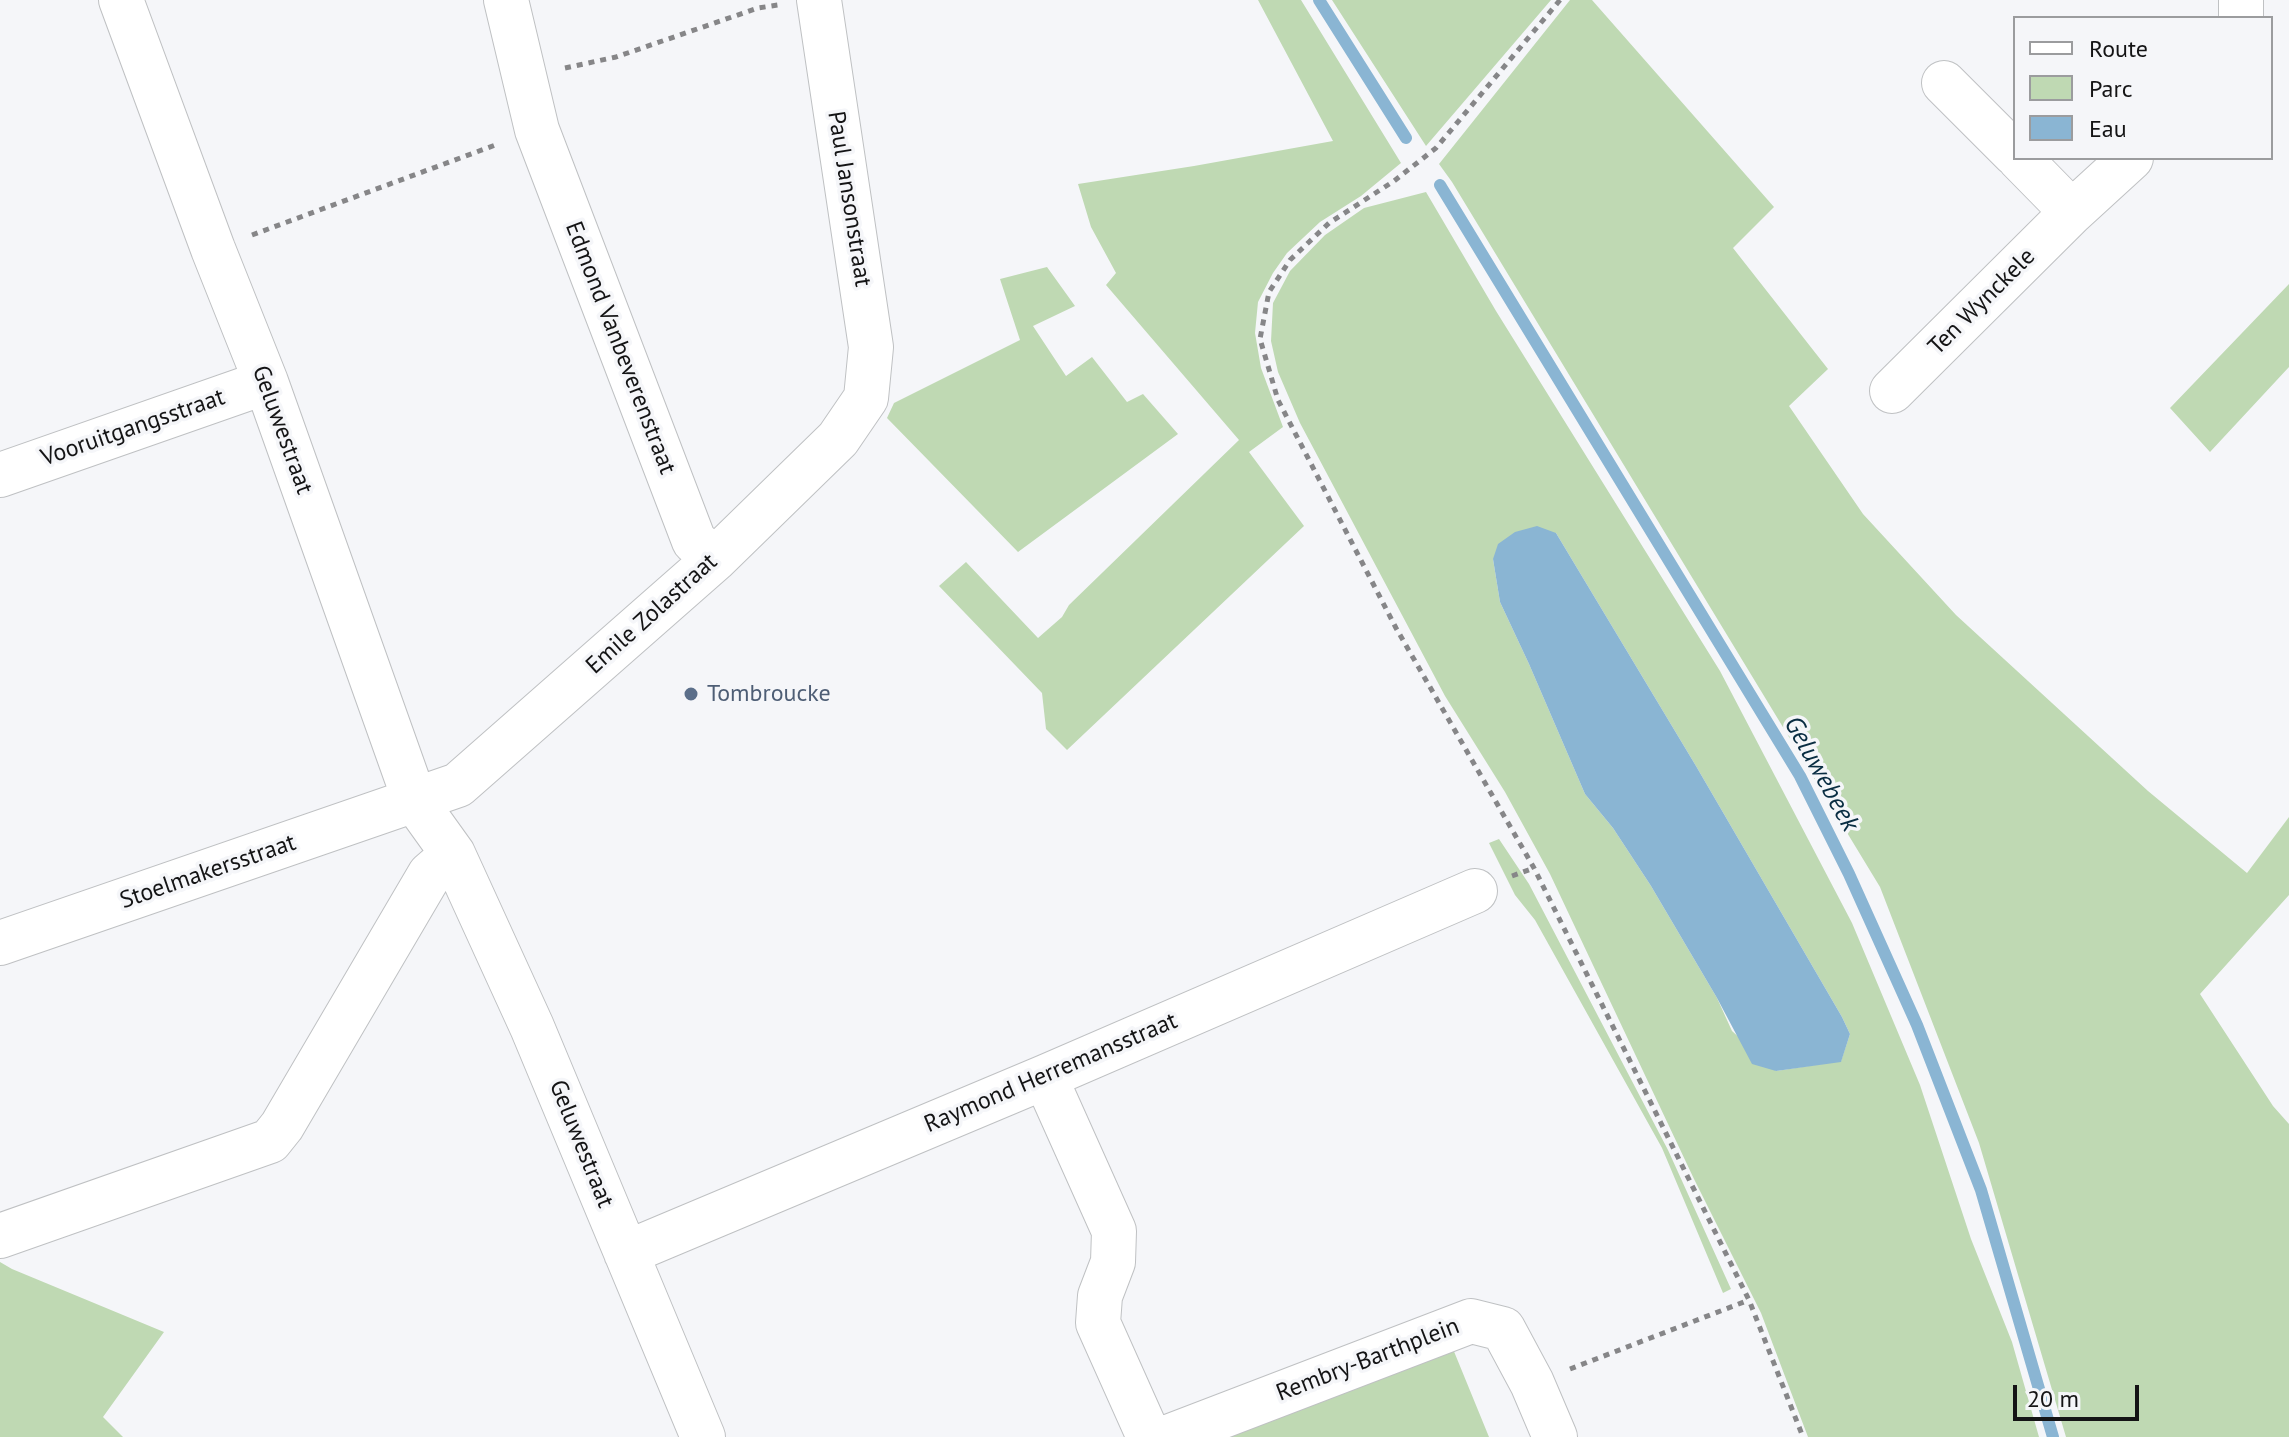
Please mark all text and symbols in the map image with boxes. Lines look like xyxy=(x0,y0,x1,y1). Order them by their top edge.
legend xyxy=(2013,16,2273,160)
text: Route xyxy=(2089,33,2148,64)
text: Parc xyxy=(2089,73,2132,104)
street label: Paul Jansonstraat xyxy=(821,109,877,289)
text: Eau xyxy=(2089,113,2127,144)
street label: Edmond Vanbeverenstraat xyxy=(559,218,681,478)
street label: Ten Wynckele xyxy=(1923,243,2041,361)
street label: Geluwestraat xyxy=(245,362,319,498)
street label: Vooruitgangsstraat xyxy=(37,383,229,473)
street label: Emile Zolastraat xyxy=(581,548,723,680)
place label: Tombroucke xyxy=(707,680,831,708)
marker: Tombroucke xyxy=(682,685,700,703)
water label: Geluwebeek xyxy=(1777,711,1865,837)
street label: Stoelmakersstraat xyxy=(116,828,300,916)
street label: Raymond Herremansstraat xyxy=(920,1007,1182,1139)
street label: Geluwestraat xyxy=(542,1076,620,1212)
street label: Rembry-Barthplein xyxy=(1272,1312,1464,1408)
scale bar xyxy=(2017,1369,2143,1419)
text: 20 m xyxy=(2027,1383,2079,1414)

